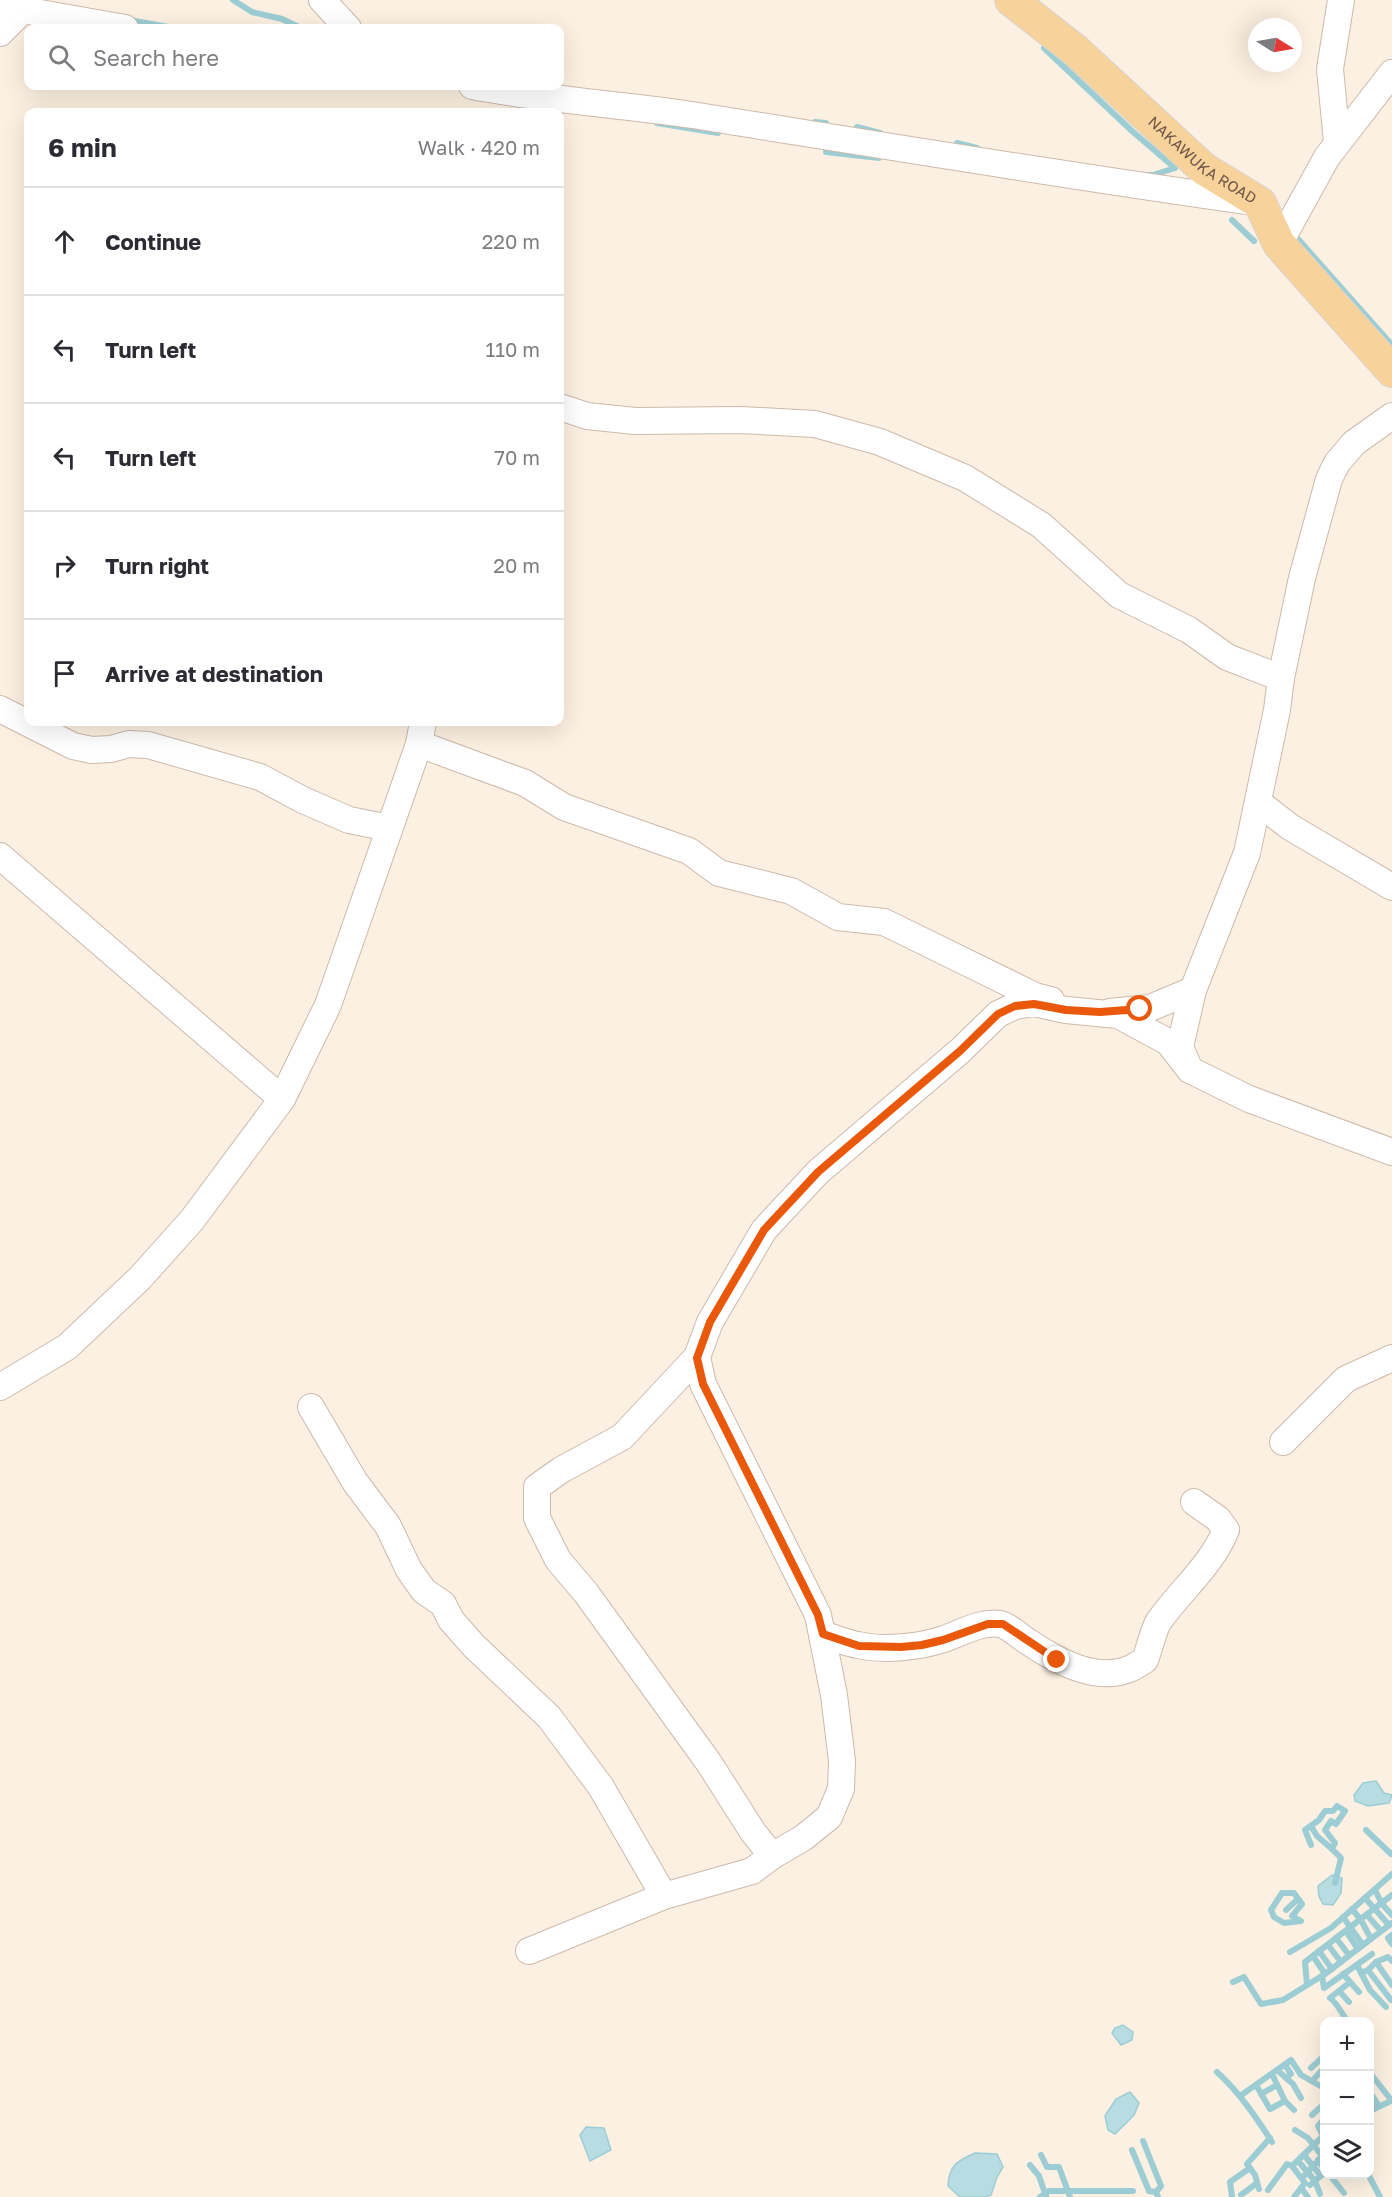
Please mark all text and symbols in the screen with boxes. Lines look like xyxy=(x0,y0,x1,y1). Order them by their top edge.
north arrow xyxy=(1248,18,1302,72)
search box xyxy=(24,24,564,90)
icon: search xyxy=(45,41,78,74)
text: Search here xyxy=(93,44,219,71)
street label: NAKAWUKA ROAD xyxy=(1145,112,1260,207)
text: 6 min xyxy=(48,132,117,163)
text: Walk · 420 m xyxy=(418,135,540,159)
icon: ahead xyxy=(48,225,81,258)
text: Continue xyxy=(105,228,201,255)
text: 220 m xyxy=(482,229,540,253)
icon: left xyxy=(48,333,81,366)
text: Turn left xyxy=(105,336,196,363)
text: 110 m xyxy=(486,337,540,361)
icon: left xyxy=(48,441,81,474)
text: Turn left xyxy=(105,444,196,471)
text: 70 m xyxy=(494,445,540,469)
icon: right xyxy=(48,549,81,582)
text: Turn right xyxy=(105,552,209,579)
text: 20 m xyxy=(493,553,540,577)
icon: arrive xyxy=(48,657,81,690)
text: Arrive at destination xyxy=(105,660,323,687)
route start xyxy=(1126,995,1152,1021)
route end xyxy=(1043,1646,1069,1672)
map controls xyxy=(1320,2017,1374,2179)
button: + xyxy=(1320,2017,1374,2071)
button: − xyxy=(1320,2071,1374,2125)
button: layers xyxy=(1320,2125,1374,2179)

